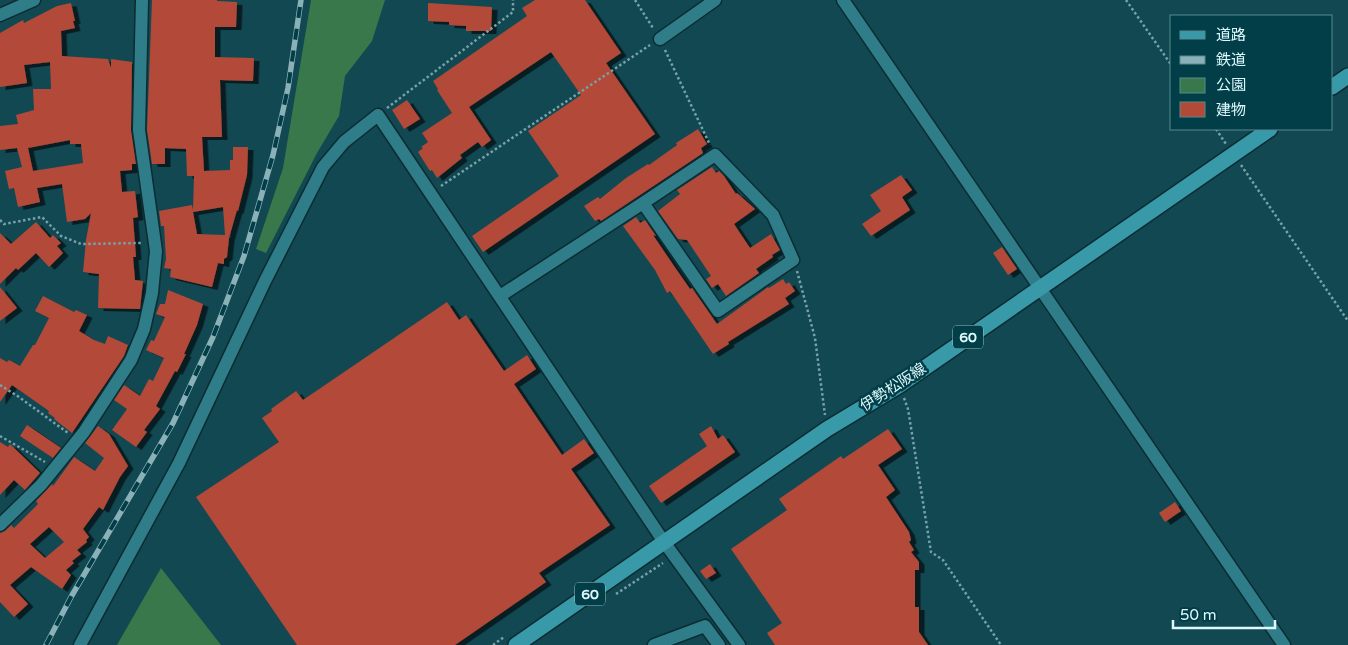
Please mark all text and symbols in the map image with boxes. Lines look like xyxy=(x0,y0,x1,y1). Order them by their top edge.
legend xyxy=(1170,15,1333,130)
text: 道路 xyxy=(1216,26,1246,44)
text: 鉄道 xyxy=(1216,51,1246,69)
text: 公園 xyxy=(1216,76,1246,94)
text: 建物 xyxy=(1216,101,1246,119)
road number: 60 xyxy=(953,326,983,348)
street label: 伊勢松阪線 xyxy=(857,359,929,415)
road number: 60 xyxy=(575,582,605,606)
scale bar xyxy=(1173,598,1276,630)
text: 50 m xyxy=(1180,606,1217,624)

